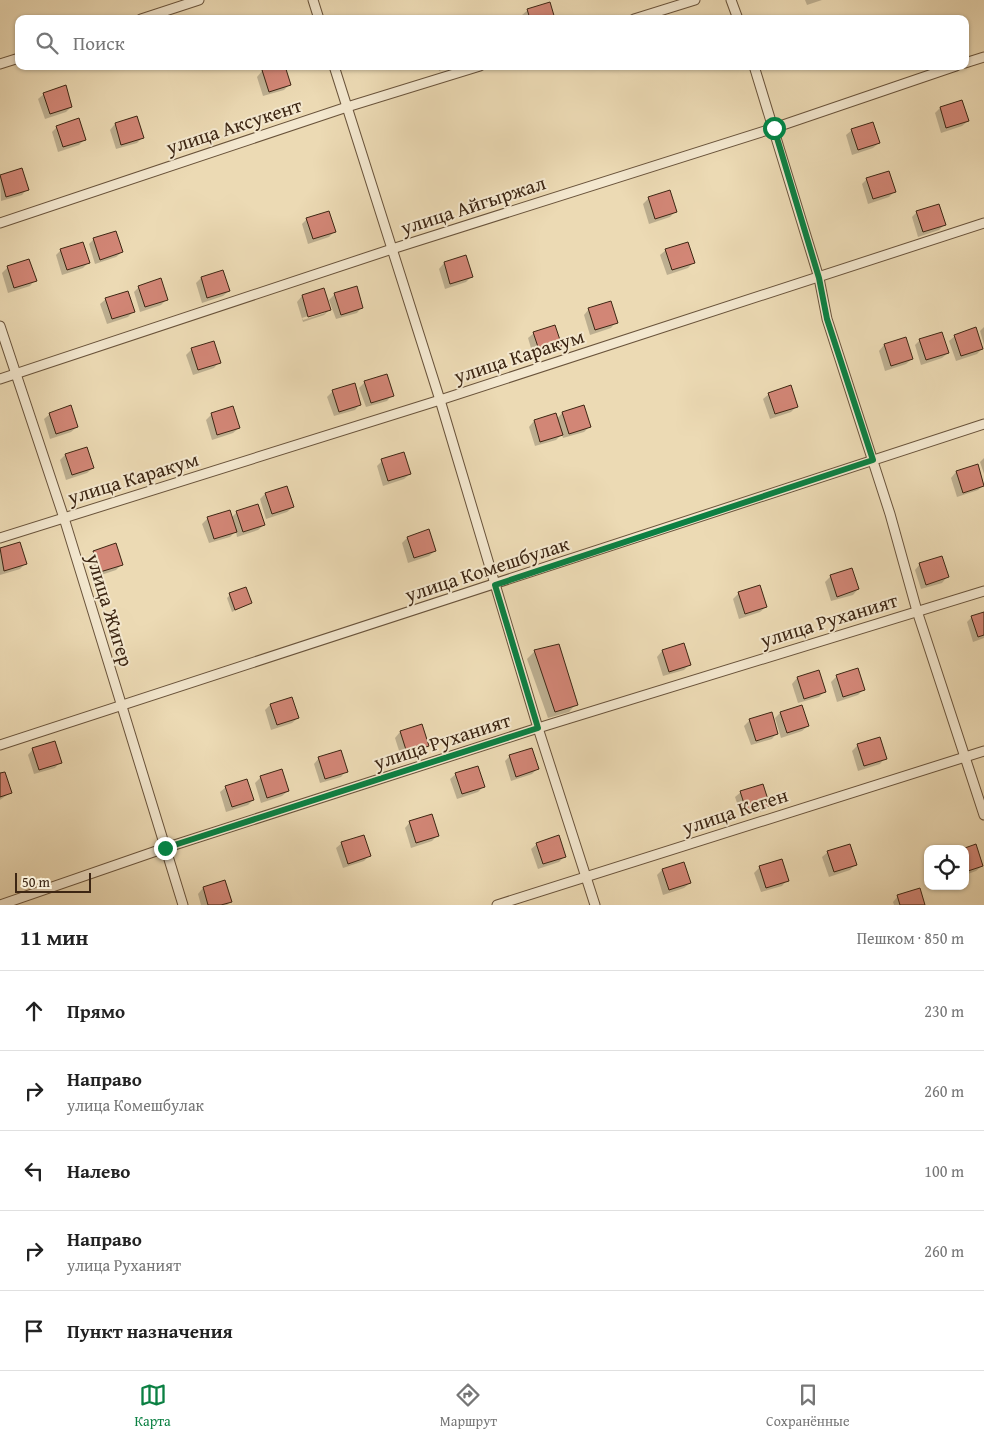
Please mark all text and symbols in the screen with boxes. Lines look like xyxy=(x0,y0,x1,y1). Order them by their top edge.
search box xyxy=(15,15,969,70)
icon: search xyxy=(33,29,61,57)
text: Поиск xyxy=(73,29,125,57)
street label: улица Аксукент xyxy=(161,90,306,161)
route start xyxy=(763,117,786,140)
street label: улица Айгыржал xyxy=(396,167,549,242)
street label: улица Каракум xyxy=(449,321,588,391)
street label: улица Каракум xyxy=(63,444,202,511)
street label: улица Комешбулак xyxy=(400,528,573,609)
street label: улица Жигер xyxy=(79,549,141,670)
street label: улица Руханият xyxy=(756,585,901,654)
street label: улица Руханият xyxy=(369,705,514,777)
street label: улица Кеген xyxy=(677,780,792,842)
route end xyxy=(154,837,177,860)
map controls xyxy=(924,845,969,890)
button: locate xyxy=(924,845,969,890)
scale bar xyxy=(15,870,91,893)
text: 50 m xyxy=(22,872,50,892)
text: 11 мин xyxy=(20,922,88,953)
text: Пешком · 850 m xyxy=(857,926,964,950)
icon: ahead xyxy=(20,997,48,1025)
text: Прямо xyxy=(67,997,125,1025)
text: 230 m xyxy=(924,999,964,1023)
text: Направо xyxy=(67,1065,142,1093)
icon: right xyxy=(20,1077,48,1105)
text: 260 m xyxy=(924,1079,964,1103)
text: улица Комешбулак xyxy=(67,1093,204,1117)
icon: left xyxy=(20,1157,48,1185)
text: Налево xyxy=(67,1157,130,1185)
text: 100 m xyxy=(924,1159,964,1183)
text: Направо xyxy=(67,1225,142,1253)
icon: right xyxy=(20,1237,48,1265)
text: 260 m xyxy=(924,1239,964,1263)
text: улица Руханият xyxy=(67,1253,181,1277)
icon: arrive xyxy=(20,1317,48,1345)
text: Пункт назначения xyxy=(67,1317,233,1345)
tab: Карта xyxy=(135,1381,171,1431)
tab: Маршрут xyxy=(440,1381,497,1431)
tab: Сохранённые xyxy=(766,1381,849,1431)

